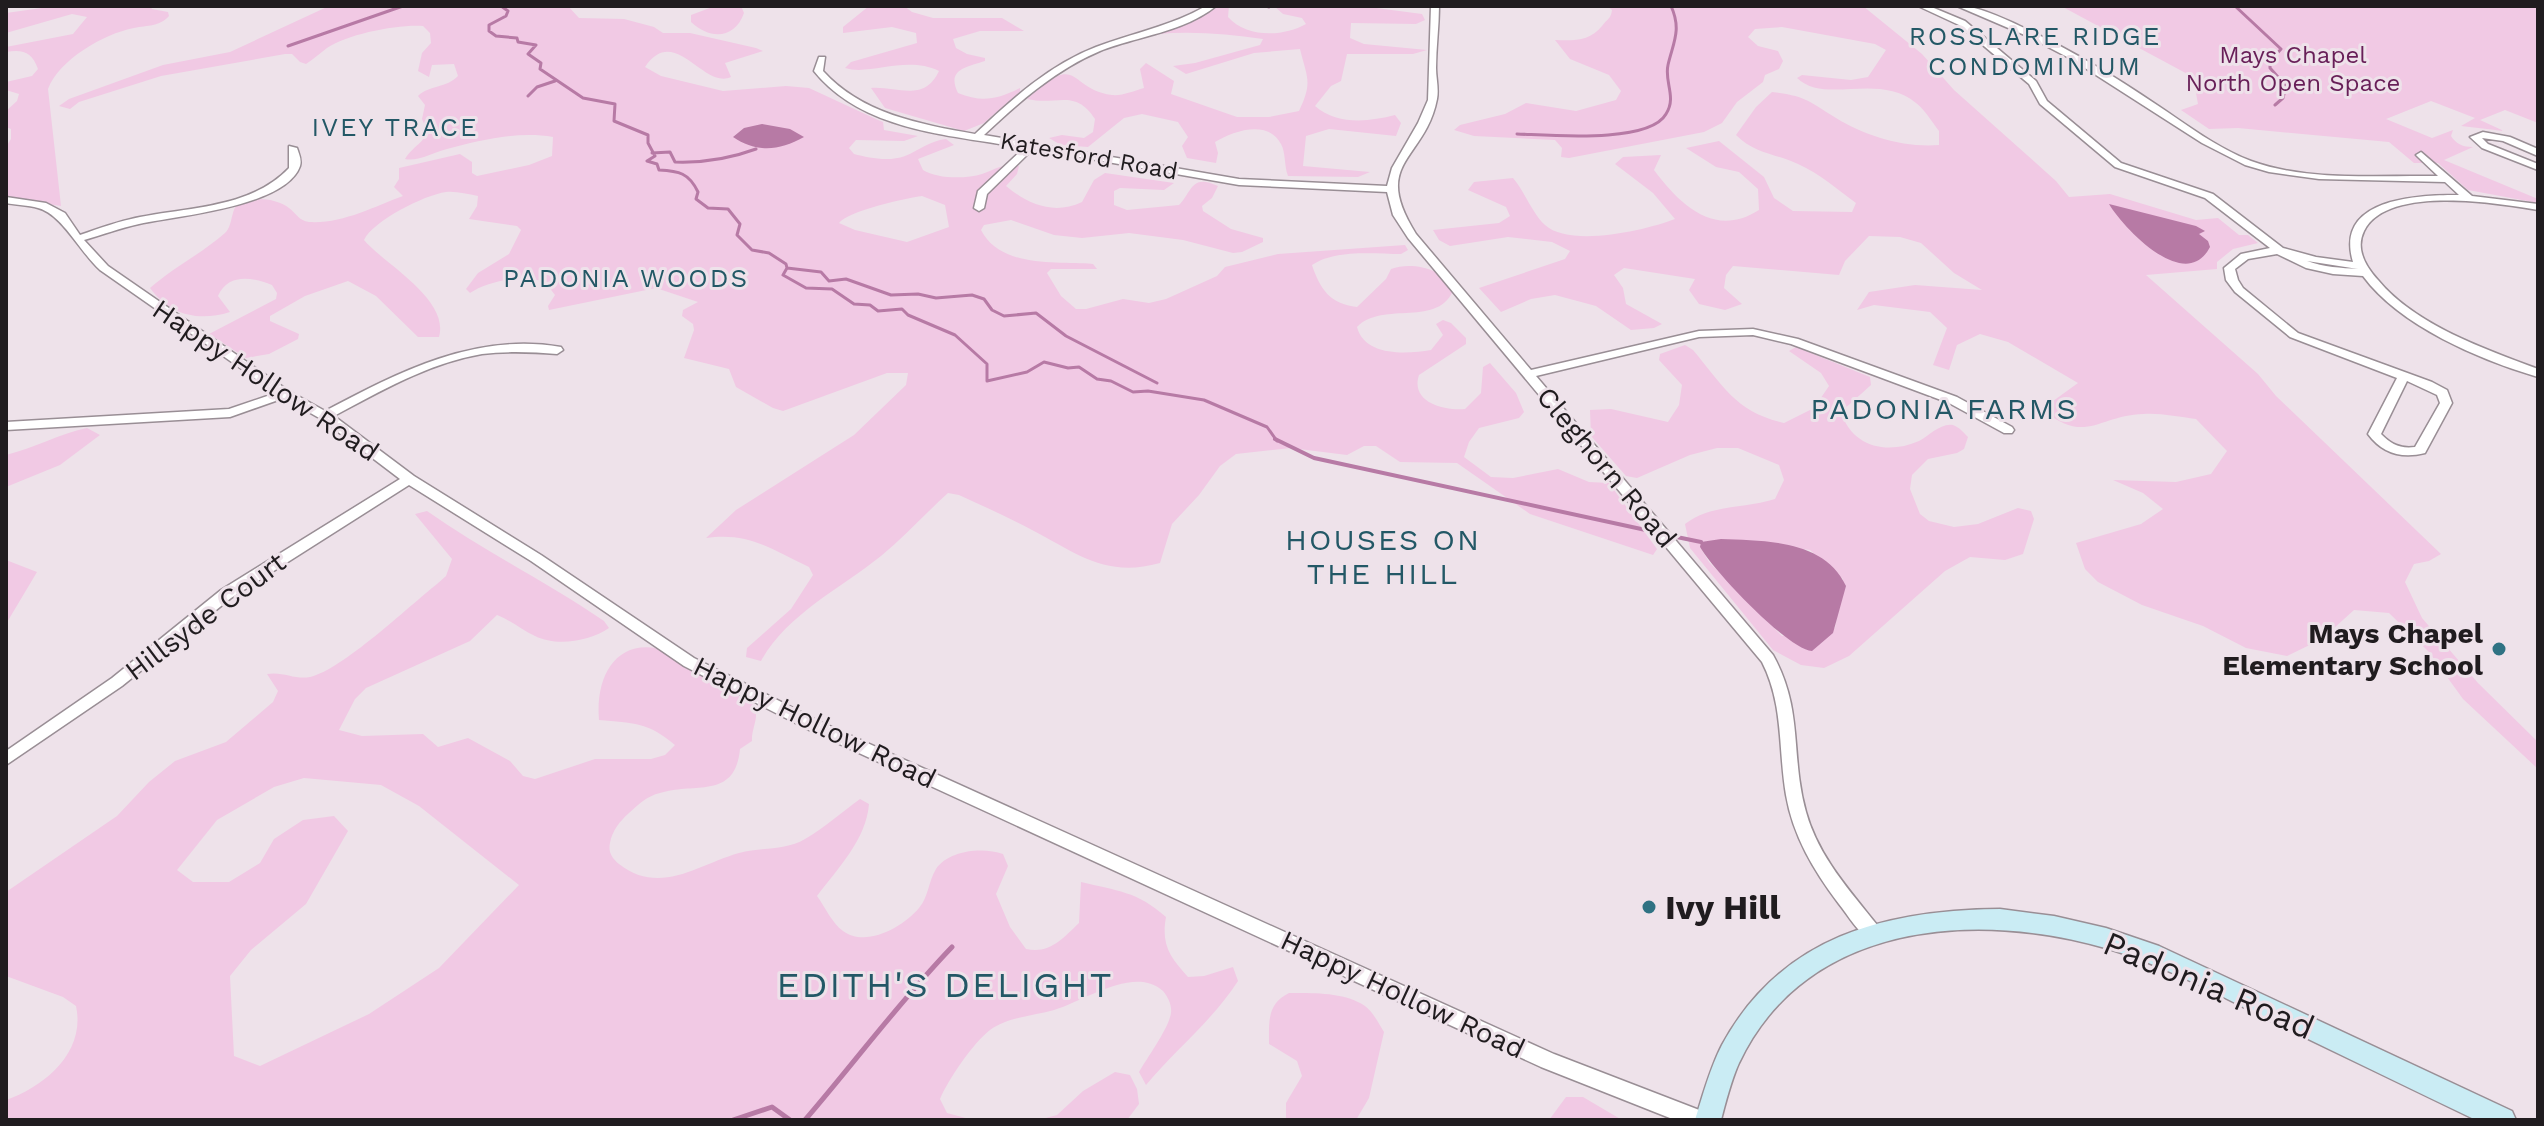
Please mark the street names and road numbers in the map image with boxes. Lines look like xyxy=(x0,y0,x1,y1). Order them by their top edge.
street label: Katesford Road xyxy=(998,127,1180,185)
street label: Happy Hollow Road xyxy=(146,292,385,468)
street label: Cleghorn Road xyxy=(1530,380,1683,554)
street label: Hillsyde Court xyxy=(119,545,292,687)
street label: Happy Hollow Road xyxy=(688,649,941,795)
street label: Happy Hollow Road xyxy=(1275,923,1530,1066)
street label: Padonia Road xyxy=(2098,923,2320,1047)

